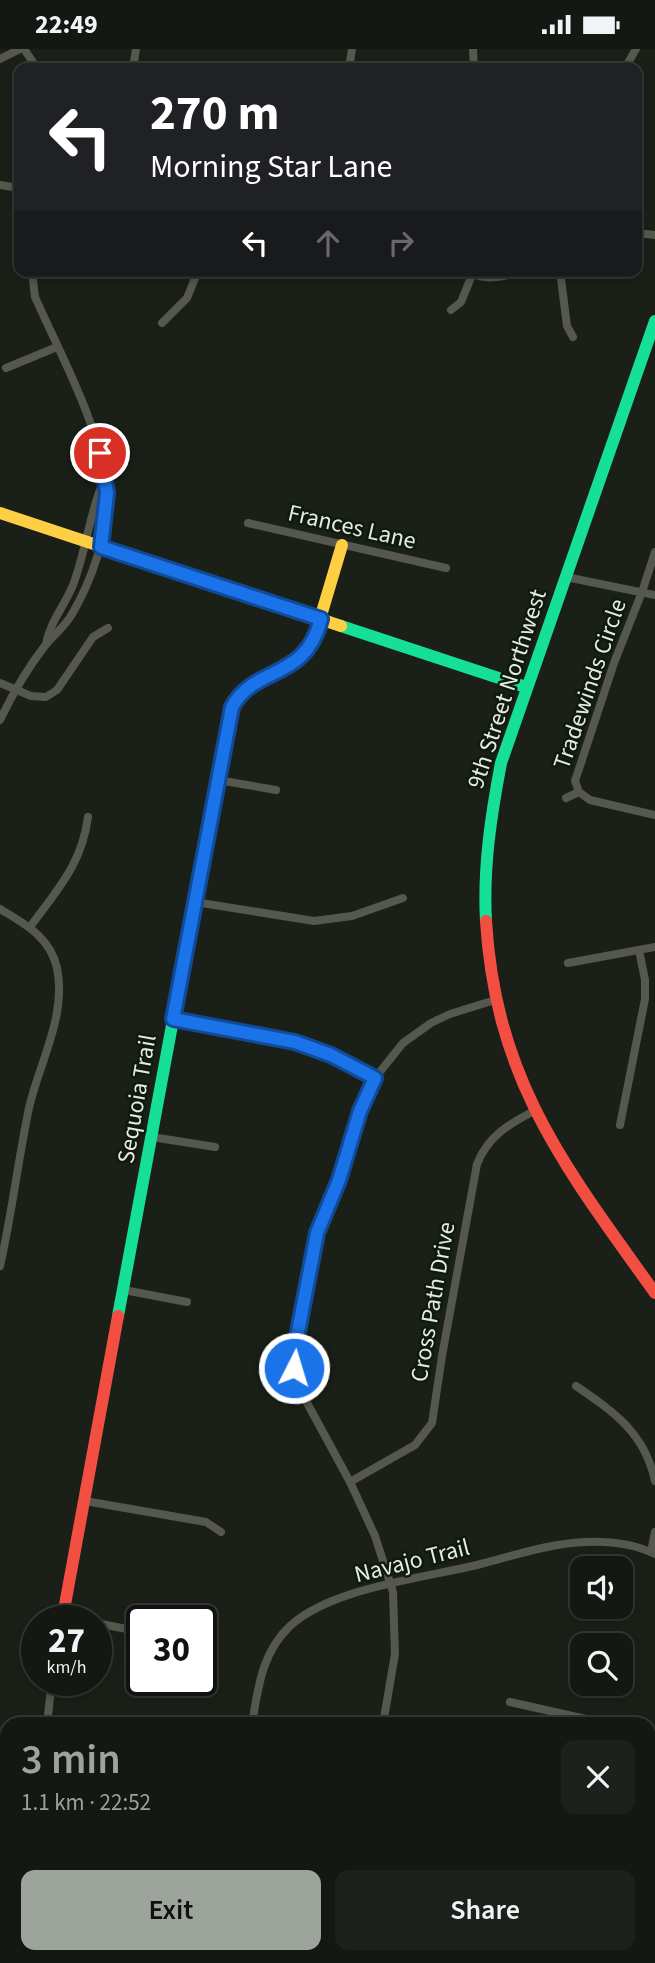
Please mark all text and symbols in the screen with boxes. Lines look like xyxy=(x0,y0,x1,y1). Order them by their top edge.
text: 22:49 xyxy=(35,6,98,43)
text: 270 m xyxy=(150,79,279,149)
icon: left xyxy=(35,91,126,182)
text: Morning Star Lane xyxy=(150,144,392,190)
icon: left xyxy=(236,224,274,262)
icon: ahead xyxy=(309,224,347,262)
icon: right xyxy=(382,224,420,262)
pin xyxy=(70,423,130,483)
icon: arrive xyxy=(81,434,119,472)
street label: Frances Lane xyxy=(285,495,419,559)
street label: 9th Street Northwest xyxy=(458,585,556,793)
street label: Tradewinds Circle xyxy=(544,594,636,774)
street label: Sequoia Trail xyxy=(108,1032,166,1166)
street label: Cross Path Drive xyxy=(402,1219,464,1385)
position arrow xyxy=(257,1331,331,1405)
street label: Navajo Trail xyxy=(351,1530,473,1592)
map controls xyxy=(570,1556,633,1696)
button: sound xyxy=(570,1556,633,1619)
speed limit sign: 30 xyxy=(126,1605,217,1696)
text: 27 xyxy=(48,1616,85,1666)
button: search xyxy=(570,1633,633,1696)
text: km/h xyxy=(47,1655,86,1680)
text: 3 min xyxy=(21,1730,121,1790)
button: close xyxy=(561,1740,635,1814)
text: 1.1 km · 22:52 xyxy=(21,1786,151,1819)
button: Exit xyxy=(21,1870,321,1950)
button: Share xyxy=(335,1870,635,1950)

